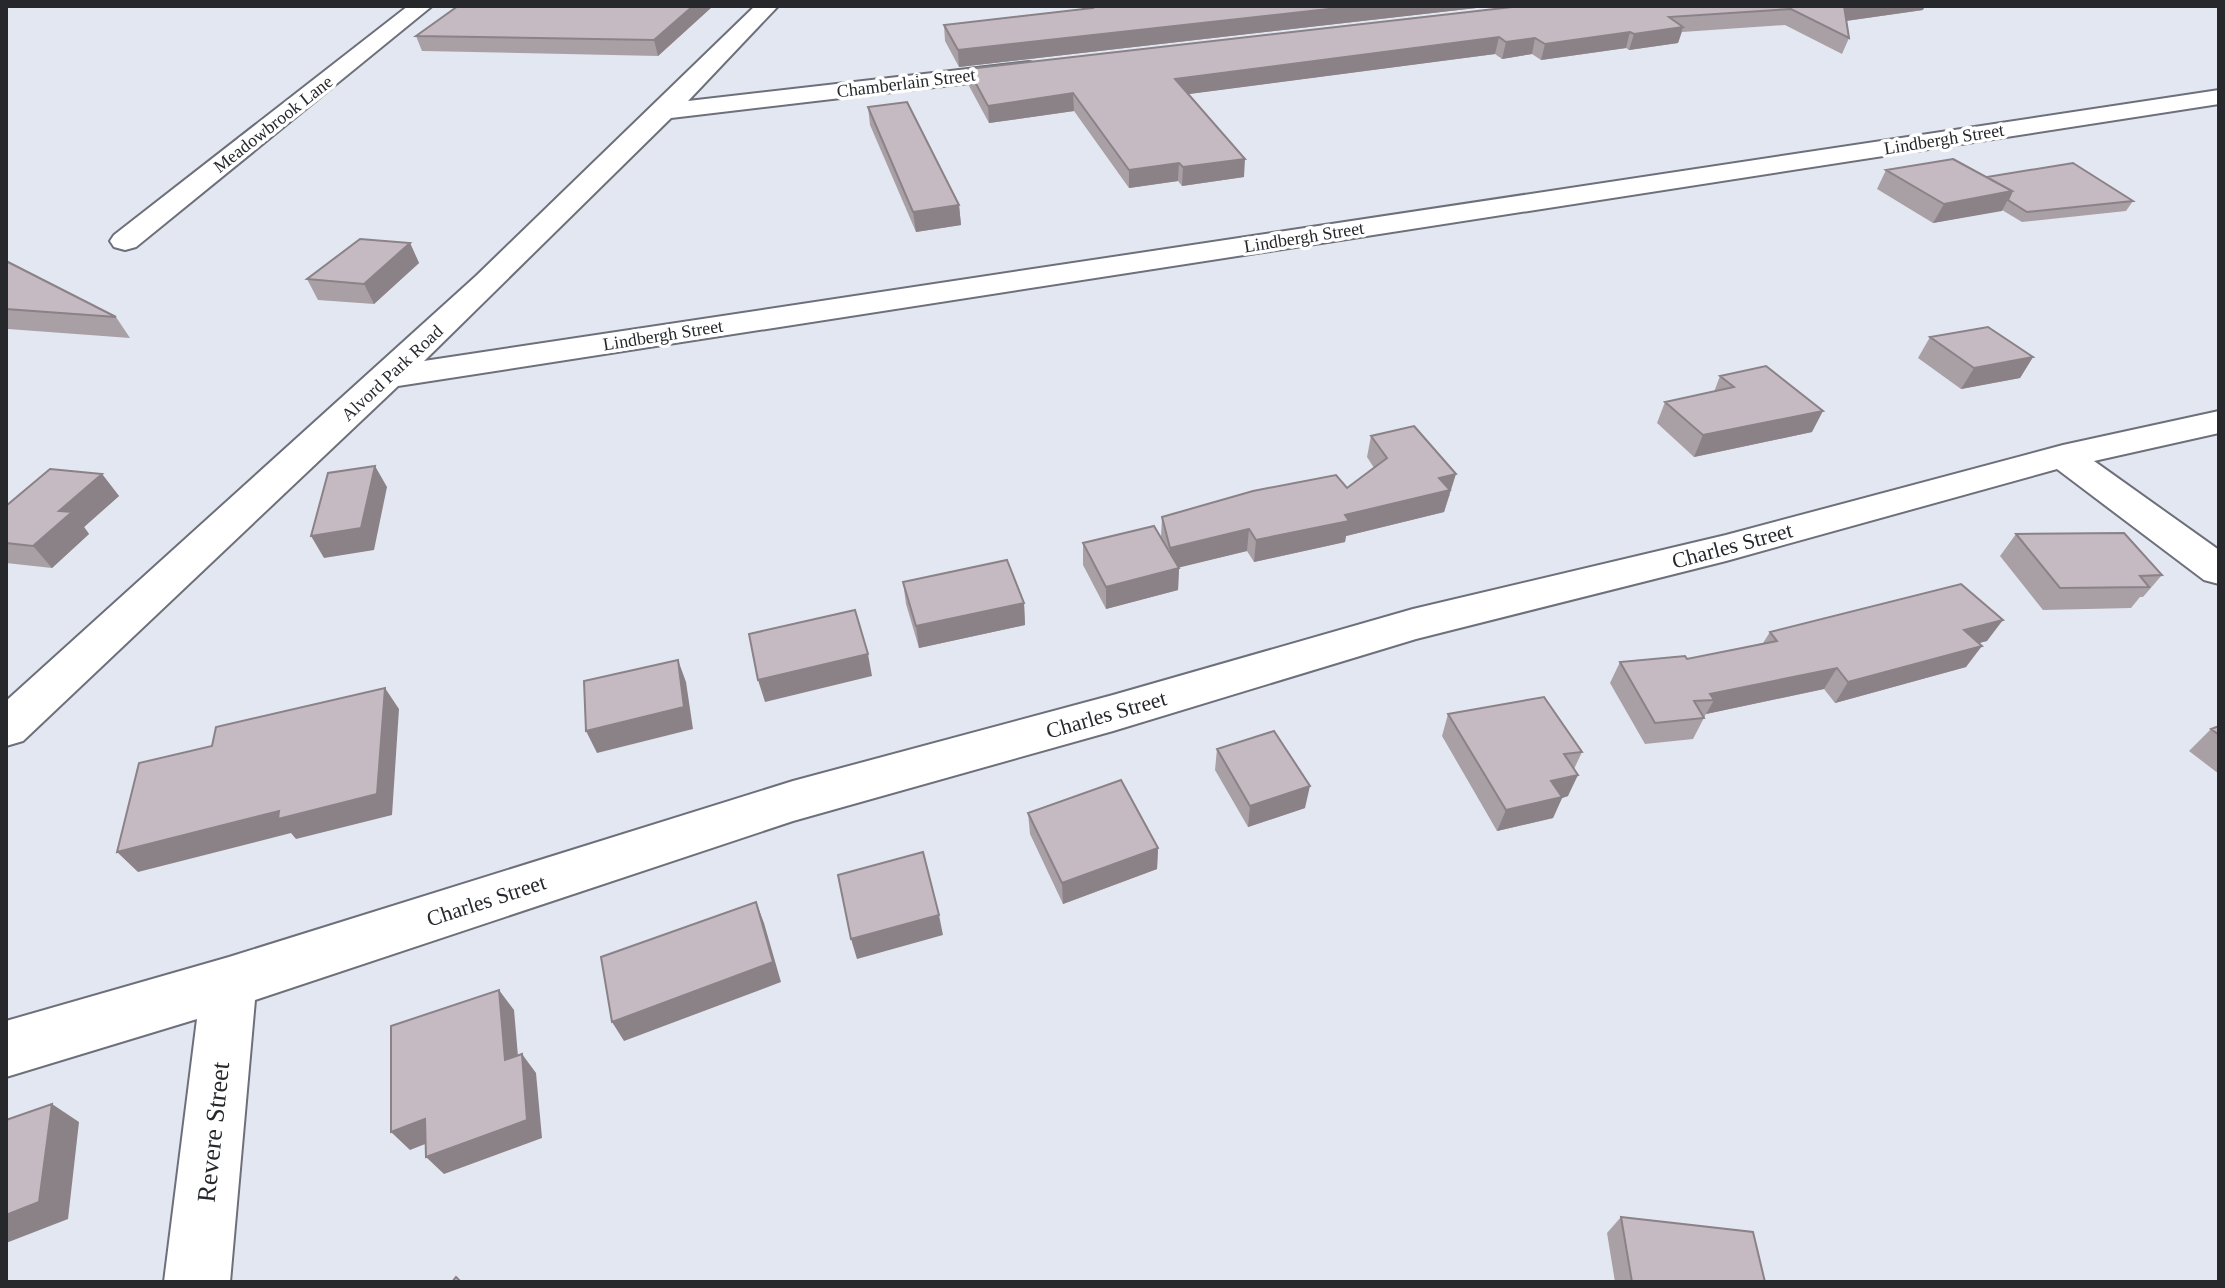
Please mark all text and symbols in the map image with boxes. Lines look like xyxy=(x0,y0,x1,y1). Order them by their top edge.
street label: Chamberlain Street xyxy=(836,65,976,101)
street label: Meadowbrook Lane xyxy=(210,71,336,177)
street label: Lindbergh Street xyxy=(1883,120,2005,158)
street label: Lindbergh Street xyxy=(1243,218,1365,256)
street label: Lindbergh Street xyxy=(602,316,724,354)
street label: Alvord Park Road xyxy=(337,321,447,425)
street label: Charles Street xyxy=(1669,517,1795,574)
street label: Charles Street xyxy=(1043,685,1169,744)
street label: Charles Street xyxy=(423,869,549,932)
street label: Revere Street xyxy=(192,1060,235,1204)

